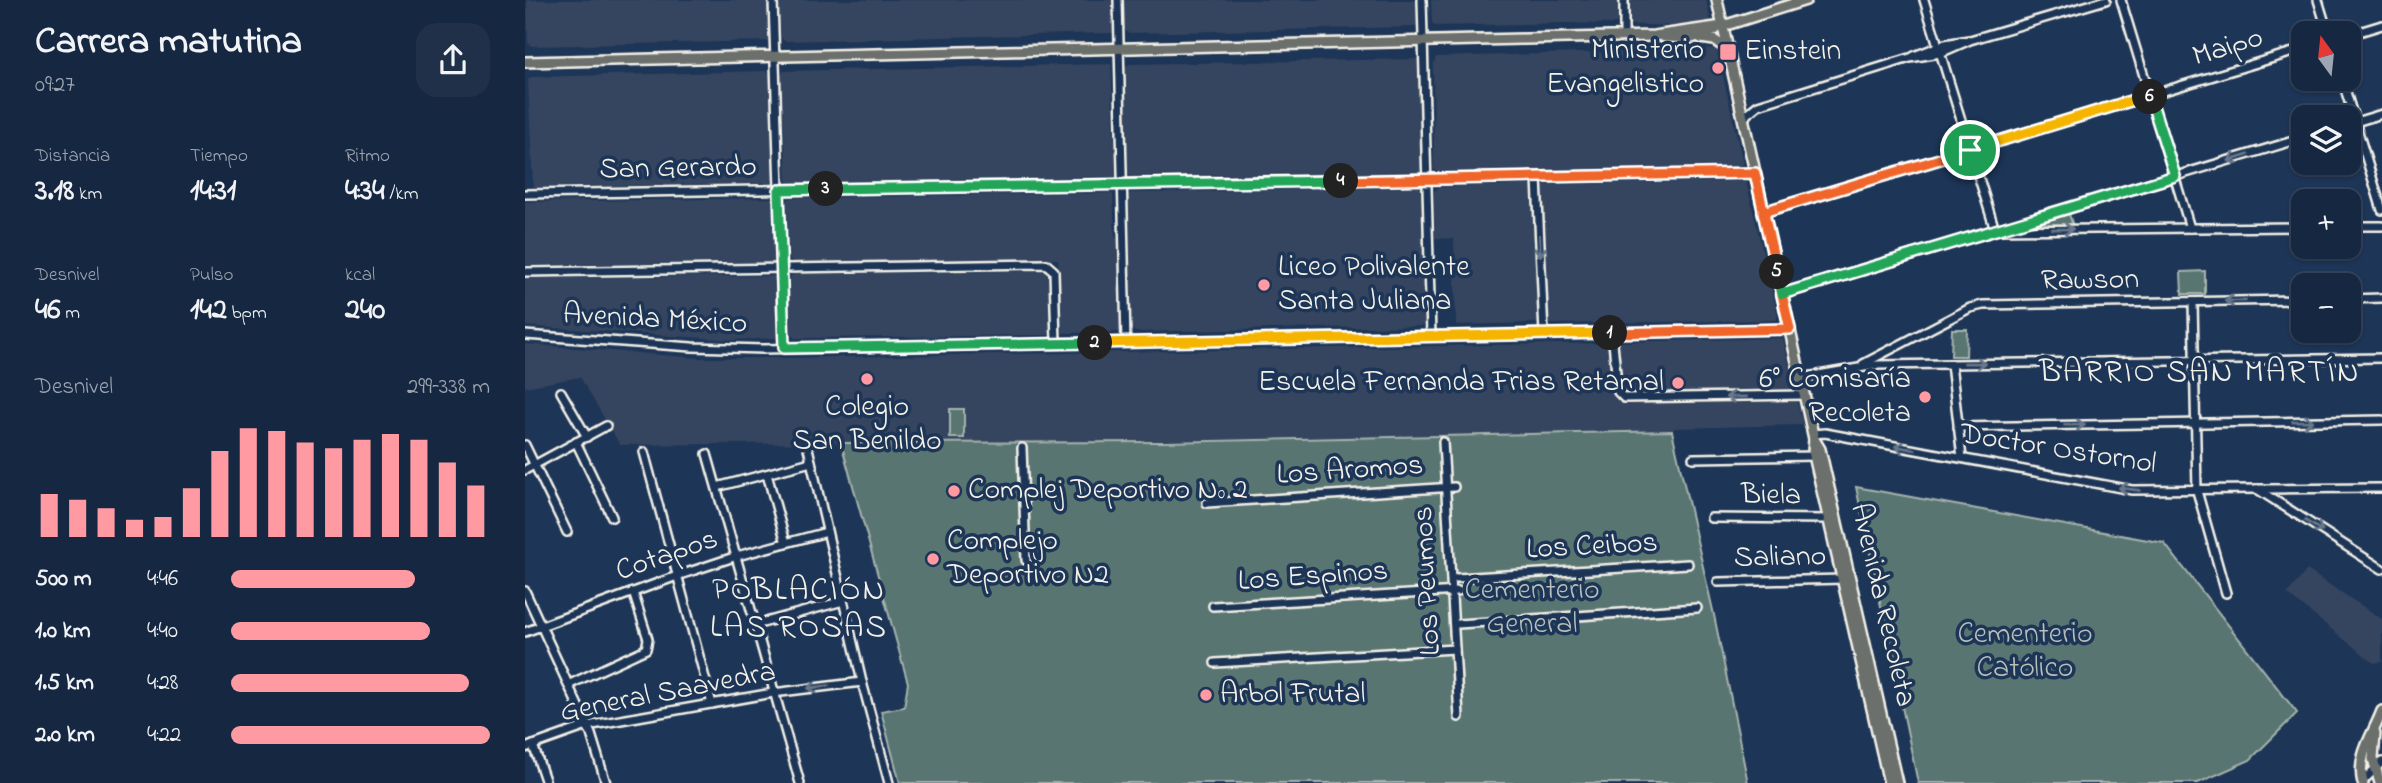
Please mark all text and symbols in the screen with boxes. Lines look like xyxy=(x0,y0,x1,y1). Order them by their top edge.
text: Carrera matutina xyxy=(35,15,302,71)
street label: Maipo xyxy=(2187,16,2269,80)
north arrow xyxy=(2291,21,2361,91)
map controls xyxy=(2291,21,2361,343)
button: share xyxy=(416,23,490,97)
place label: Ministerio Evangelistico xyxy=(1546,29,1704,107)
place label: Einstein xyxy=(1744,30,1841,74)
marker: Einstein xyxy=(1718,42,1738,62)
marker: Ministerio Evangelistico xyxy=(1710,60,1726,76)
text: 09:27 xyxy=(35,69,75,102)
pin: 6 xyxy=(2133,80,2167,114)
text: 6 xyxy=(2145,83,2154,110)
button: layers xyxy=(2291,105,2361,175)
pin xyxy=(1940,120,2000,180)
icon: arrive xyxy=(1951,131,1989,169)
text: Distancia xyxy=(35,143,110,170)
text: Tiempo xyxy=(190,143,248,170)
text: Ritmo xyxy=(345,143,390,170)
street label: San Gerardo xyxy=(599,146,757,192)
one-way arrow xyxy=(2227,152,2249,165)
pin: 4 xyxy=(1323,164,1359,198)
text: 4 xyxy=(1337,167,1344,194)
text: 3.18 xyxy=(35,170,74,214)
text: 14:31 xyxy=(190,170,236,214)
text: 4:34 xyxy=(345,170,385,214)
pin: 3 xyxy=(809,172,843,206)
text: 3 xyxy=(822,175,829,202)
text: km xyxy=(74,181,102,208)
text: /km xyxy=(385,181,418,208)
button: + xyxy=(2291,189,2361,259)
one-way arrow xyxy=(2051,223,2074,236)
one-way arrow xyxy=(1534,234,1547,257)
place label: Liceo Polivalente Santa Juliana xyxy=(1278,246,1470,324)
pin: 5 xyxy=(1759,254,1795,290)
text: 5 xyxy=(1771,258,1782,285)
street label: Rawson xyxy=(2041,258,2139,304)
text: Desnivel xyxy=(35,262,100,289)
text: Pulso xyxy=(190,262,233,289)
text: kcal xyxy=(345,262,375,289)
button: − xyxy=(2291,273,2361,343)
marker: Liceo Polivalente Santa Juliana xyxy=(1256,277,1272,293)
text: 46 xyxy=(35,289,61,333)
text: 142 xyxy=(190,289,227,333)
text: 240 xyxy=(345,289,385,333)
street label: Avenida México xyxy=(562,293,748,347)
one-way arrow xyxy=(2224,295,2247,308)
text: m xyxy=(61,300,80,327)
text: bpm xyxy=(227,300,267,327)
pin: 1 xyxy=(1593,316,1627,350)
text: 1 xyxy=(1606,319,1613,346)
pin: 2 xyxy=(1077,326,1113,360)
text: 2 xyxy=(1090,329,1099,356)
district label: BARRIO SAN MARTÍN xyxy=(2038,350,2361,397)
one-way arrow xyxy=(1963,356,1986,370)
place label: 6° Comisaría Recoleta xyxy=(1759,358,1911,436)
place label: Escuela Fernanda Frias Retamal xyxy=(1258,361,1664,405)
text: Desnivel xyxy=(35,371,113,404)
text: 299–338 m xyxy=(407,371,490,404)
marker: Colegio San Benildo xyxy=(859,371,875,387)
marker: Escuela Fernanda Frias Retamal xyxy=(1670,375,1686,391)
place label: Colegio San Benildo xyxy=(792,386,942,464)
marker: 6° Comisaría Recoleta xyxy=(1917,389,1933,405)
one-way arrow xyxy=(1725,390,1748,403)
street label: Doctor Ostornol xyxy=(1956,413,2159,487)
one-way arrow xyxy=(2291,414,2314,428)
one-way arrow xyxy=(2064,418,2087,432)
one-way arrow xyxy=(1894,441,1917,454)
street label: Los Aromos xyxy=(1275,444,1425,498)
place label: Complej Deportivo Nº 2 xyxy=(968,469,1248,513)
street label: Biela xyxy=(1739,473,1802,519)
one-way arrow xyxy=(2118,482,2141,495)
marker: Complej Deportivo Nº 2 xyxy=(946,483,962,499)
street label: Avenida Recoleta xyxy=(1837,499,1927,711)
street label: Los Peumos xyxy=(1402,505,1454,657)
street label: Cotapos xyxy=(610,518,724,594)
one-way arrow xyxy=(2304,519,2324,533)
place label: Complejo Deportivo N2 xyxy=(946,520,1109,598)
street label: Los Ceibos xyxy=(1525,522,1659,572)
street label: Saliano xyxy=(1733,535,1827,581)
street label: Los Espinos xyxy=(1236,550,1390,604)
marker: Complejo Deportivo N2 xyxy=(925,551,941,567)
text: 500 m xyxy=(35,563,92,596)
text: 4:46 xyxy=(147,563,178,596)
district label: POBLACIÓN LAS ROSAS xyxy=(710,568,888,652)
park label: Cementerio General xyxy=(1464,569,1600,647)
park label: Cementerio Católico xyxy=(1957,613,2093,691)
text: 1.0 km xyxy=(35,615,91,648)
text: 4:40 xyxy=(147,615,178,648)
street label: General Saavedra xyxy=(557,651,779,735)
text: 1.5 km xyxy=(35,667,94,700)
text: 4:28 xyxy=(147,667,179,700)
place label: Arbol Frutal xyxy=(1220,673,1366,717)
one-way arrow xyxy=(807,681,830,694)
marker: Arbol Frutal xyxy=(1198,687,1214,703)
text: 2.0 km xyxy=(35,719,95,752)
text: 4:22 xyxy=(147,719,181,752)

